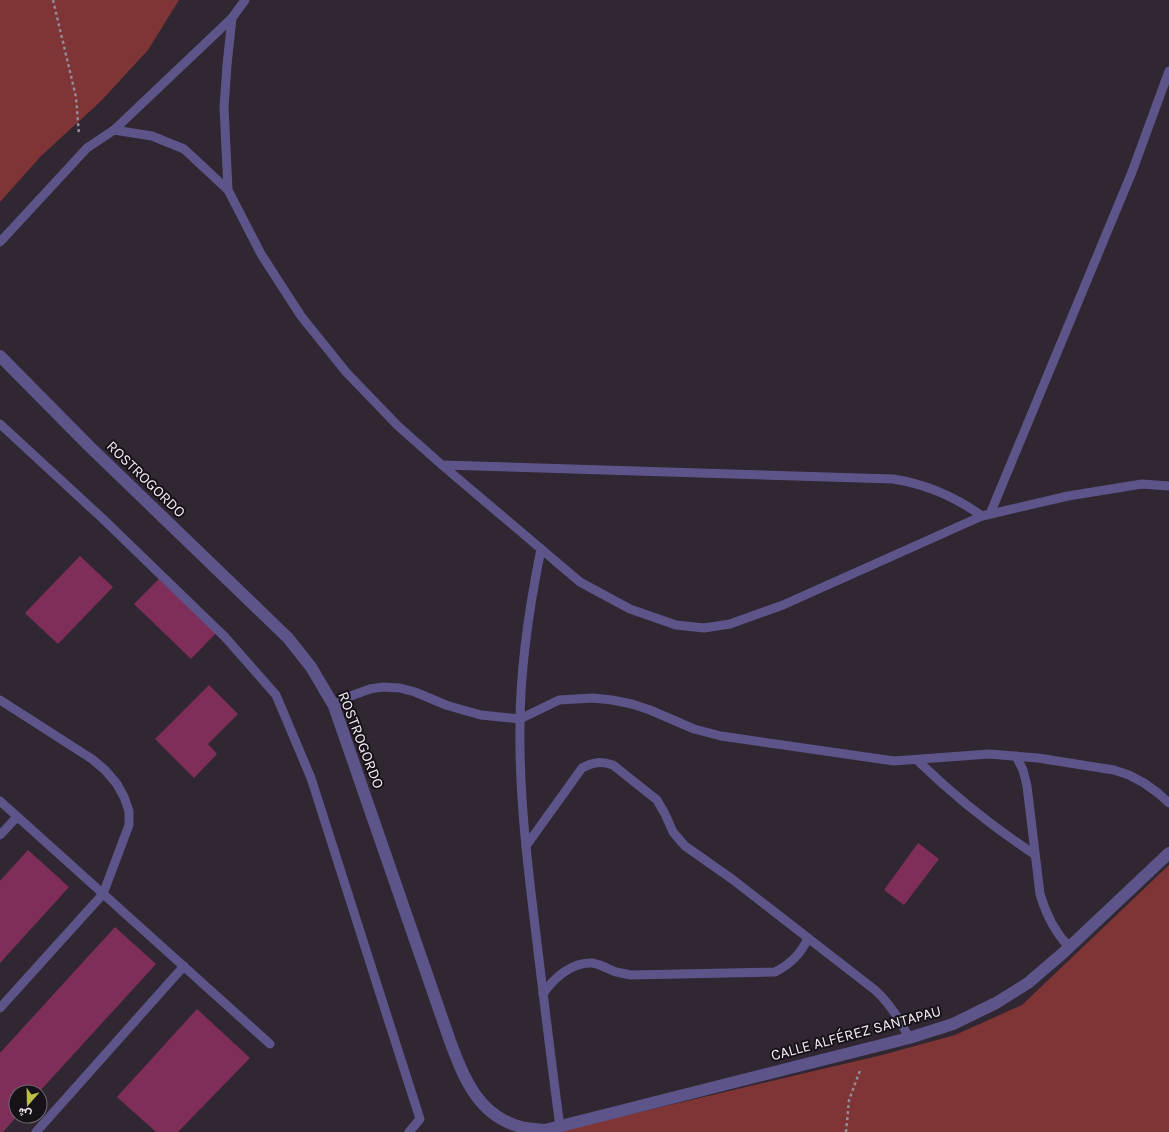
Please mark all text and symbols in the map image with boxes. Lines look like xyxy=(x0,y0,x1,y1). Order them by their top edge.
street label: ROSTROGORDO xyxy=(103,437,189,521)
street label: ROSTROGORDO xyxy=(334,689,388,791)
street label: CALLE ALFÉREZ SANTAPAU xyxy=(769,1002,943,1064)
north arrow xyxy=(8,1084,48,1124)
text: ش xyxy=(16,1105,33,1121)

